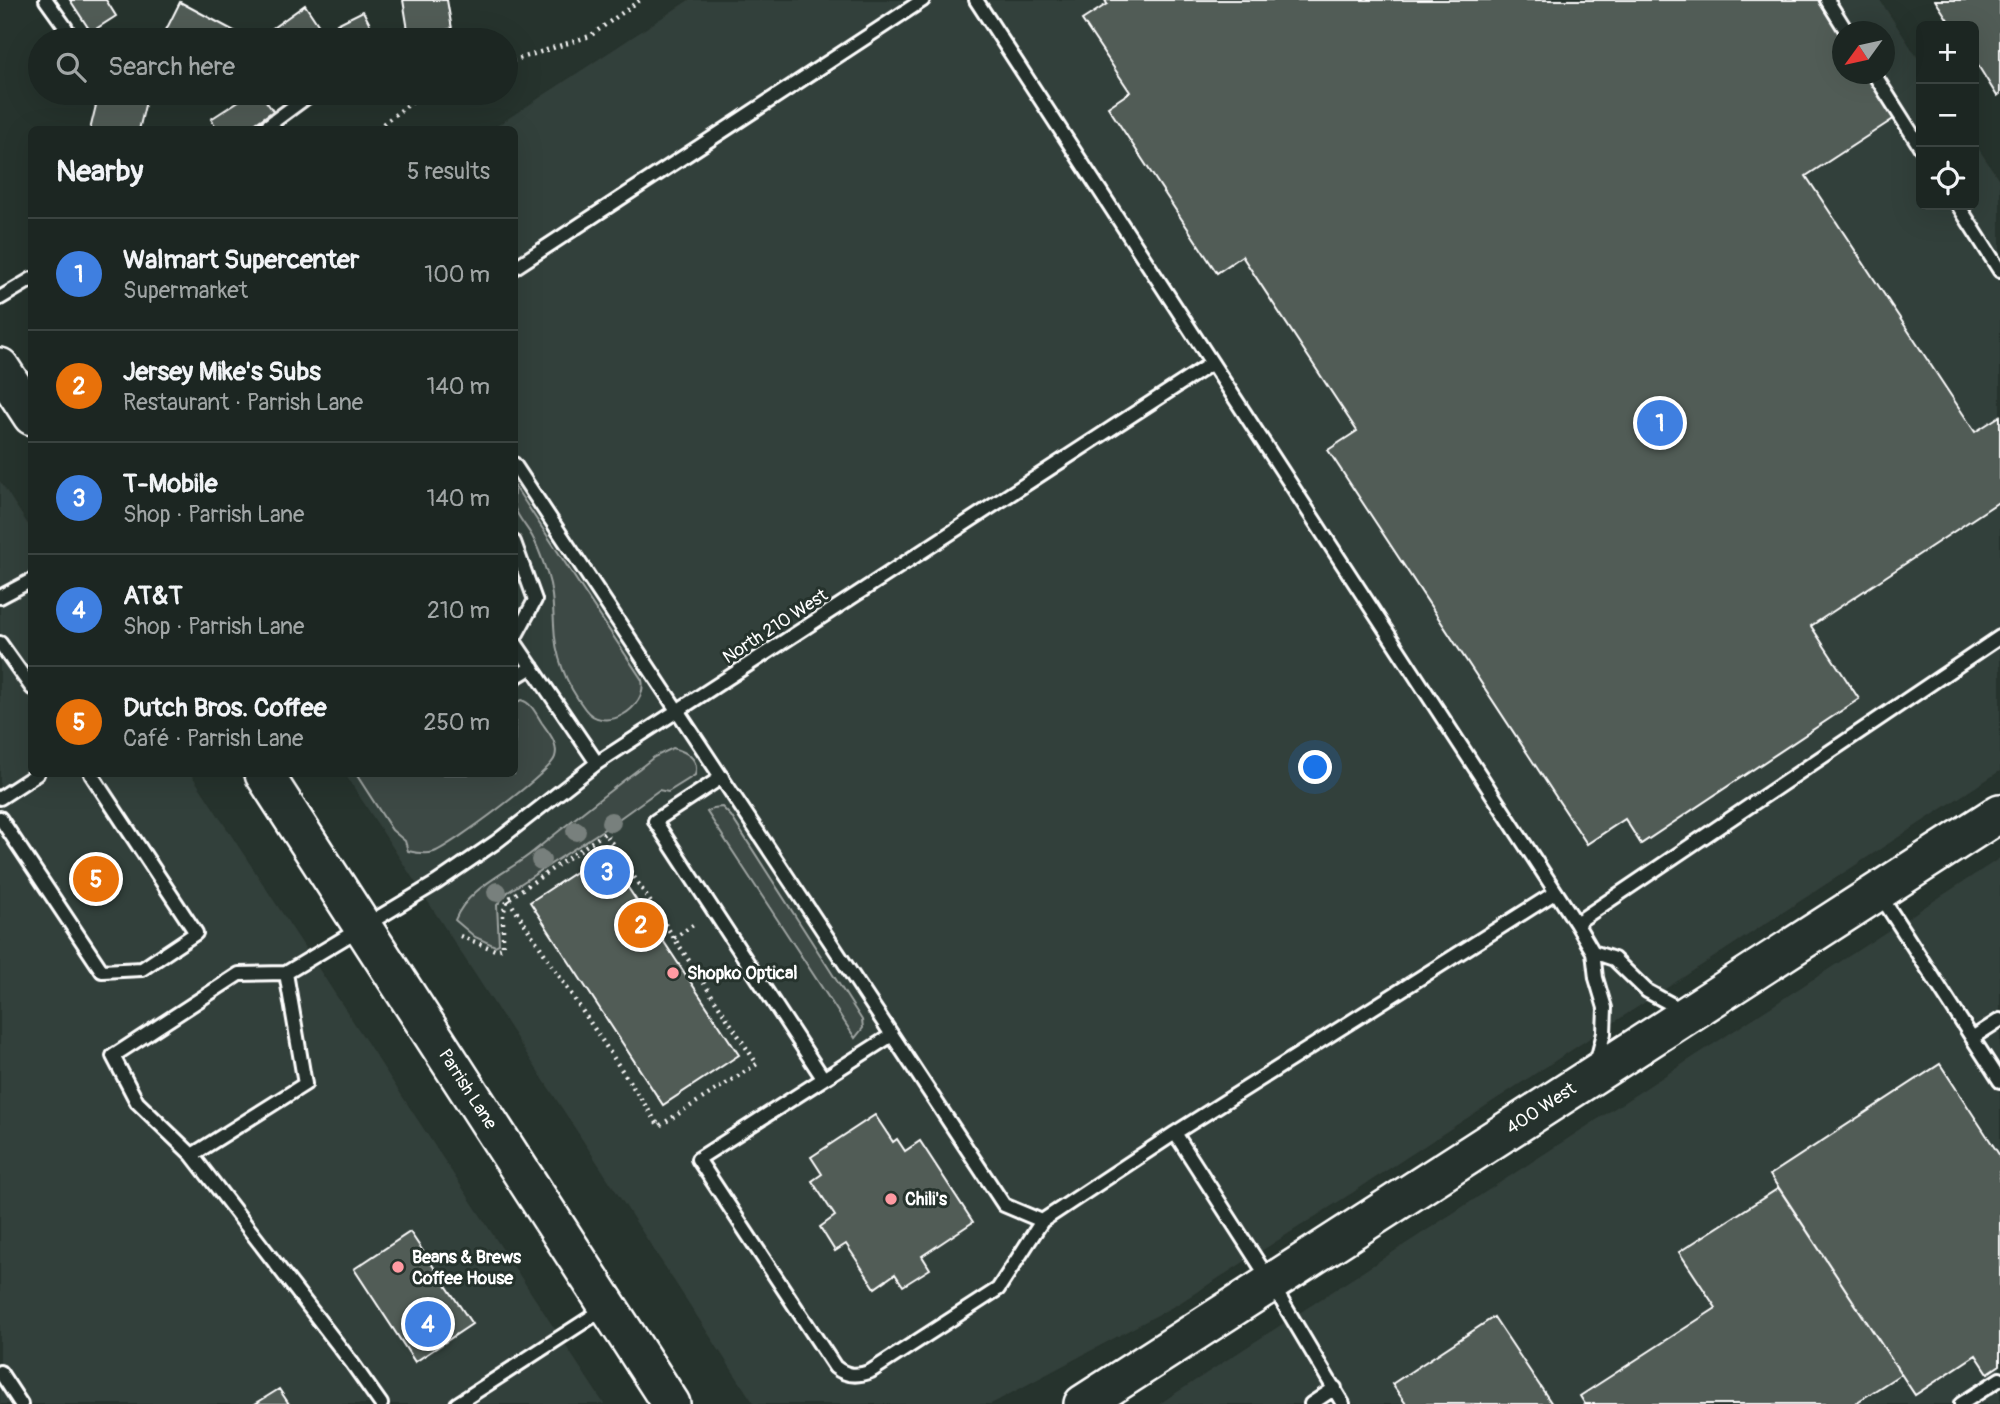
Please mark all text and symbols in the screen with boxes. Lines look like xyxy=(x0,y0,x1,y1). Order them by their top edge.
north arrow xyxy=(1832,21,1895,84)
map controls xyxy=(1916,21,1979,210)
button: + xyxy=(1916,21,1979,84)
search box xyxy=(28,28,518,105)
icon: search xyxy=(52,48,90,86)
text: Search here xyxy=(108,51,235,83)
button: − xyxy=(1916,84,1979,147)
button: locate xyxy=(1916,147,1979,210)
text: Nearby xyxy=(56,153,143,190)
text: 5 results xyxy=(407,157,490,186)
text: Walmart Supercenter xyxy=(123,244,359,276)
text: 1 xyxy=(75,260,84,289)
text: 100 m xyxy=(424,260,490,289)
text: Supermarket xyxy=(123,276,248,305)
text: Jersey Mike's Subs xyxy=(123,356,321,388)
text: 2 xyxy=(73,372,85,401)
text: 140 m xyxy=(427,372,490,401)
text: Restaurant · Parrish Lane xyxy=(123,388,363,417)
pin: 1 xyxy=(1637,397,1683,449)
text: T-Mobile xyxy=(123,468,218,500)
text: 3 xyxy=(73,484,85,513)
text: 140 m xyxy=(427,484,490,513)
text: Shop · Parrish Lane xyxy=(123,500,304,529)
text: AT&T xyxy=(123,580,183,612)
street label: North 210 West xyxy=(718,584,833,669)
text: 4 xyxy=(72,596,86,625)
text: 210 m xyxy=(427,596,490,625)
text: Shop · Parrish Lane xyxy=(123,612,304,641)
text: Dutch Bros. Coffee xyxy=(123,692,326,724)
text: 5 xyxy=(73,708,85,737)
text: 250 m xyxy=(424,708,490,737)
text: Café · Parrish Lane xyxy=(123,724,303,753)
your location xyxy=(1298,750,1332,784)
pin: 3 xyxy=(584,846,630,898)
pin: 5 xyxy=(73,853,119,905)
pin: 2 xyxy=(618,899,664,951)
place label: Shopko Optical xyxy=(687,962,798,985)
marker: Shopko Optical xyxy=(665,965,681,981)
street label: Parrish Lane xyxy=(433,1045,502,1134)
street label: 400 West xyxy=(1502,1077,1581,1139)
place label: Chili's xyxy=(905,1188,948,1211)
marker: Chili's xyxy=(883,1191,899,1207)
place label: Beans & Brews Coffee House xyxy=(412,1246,522,1290)
marker: Beans & Brews Coffee House xyxy=(390,1259,406,1275)
pin: 4 xyxy=(405,1298,451,1350)

